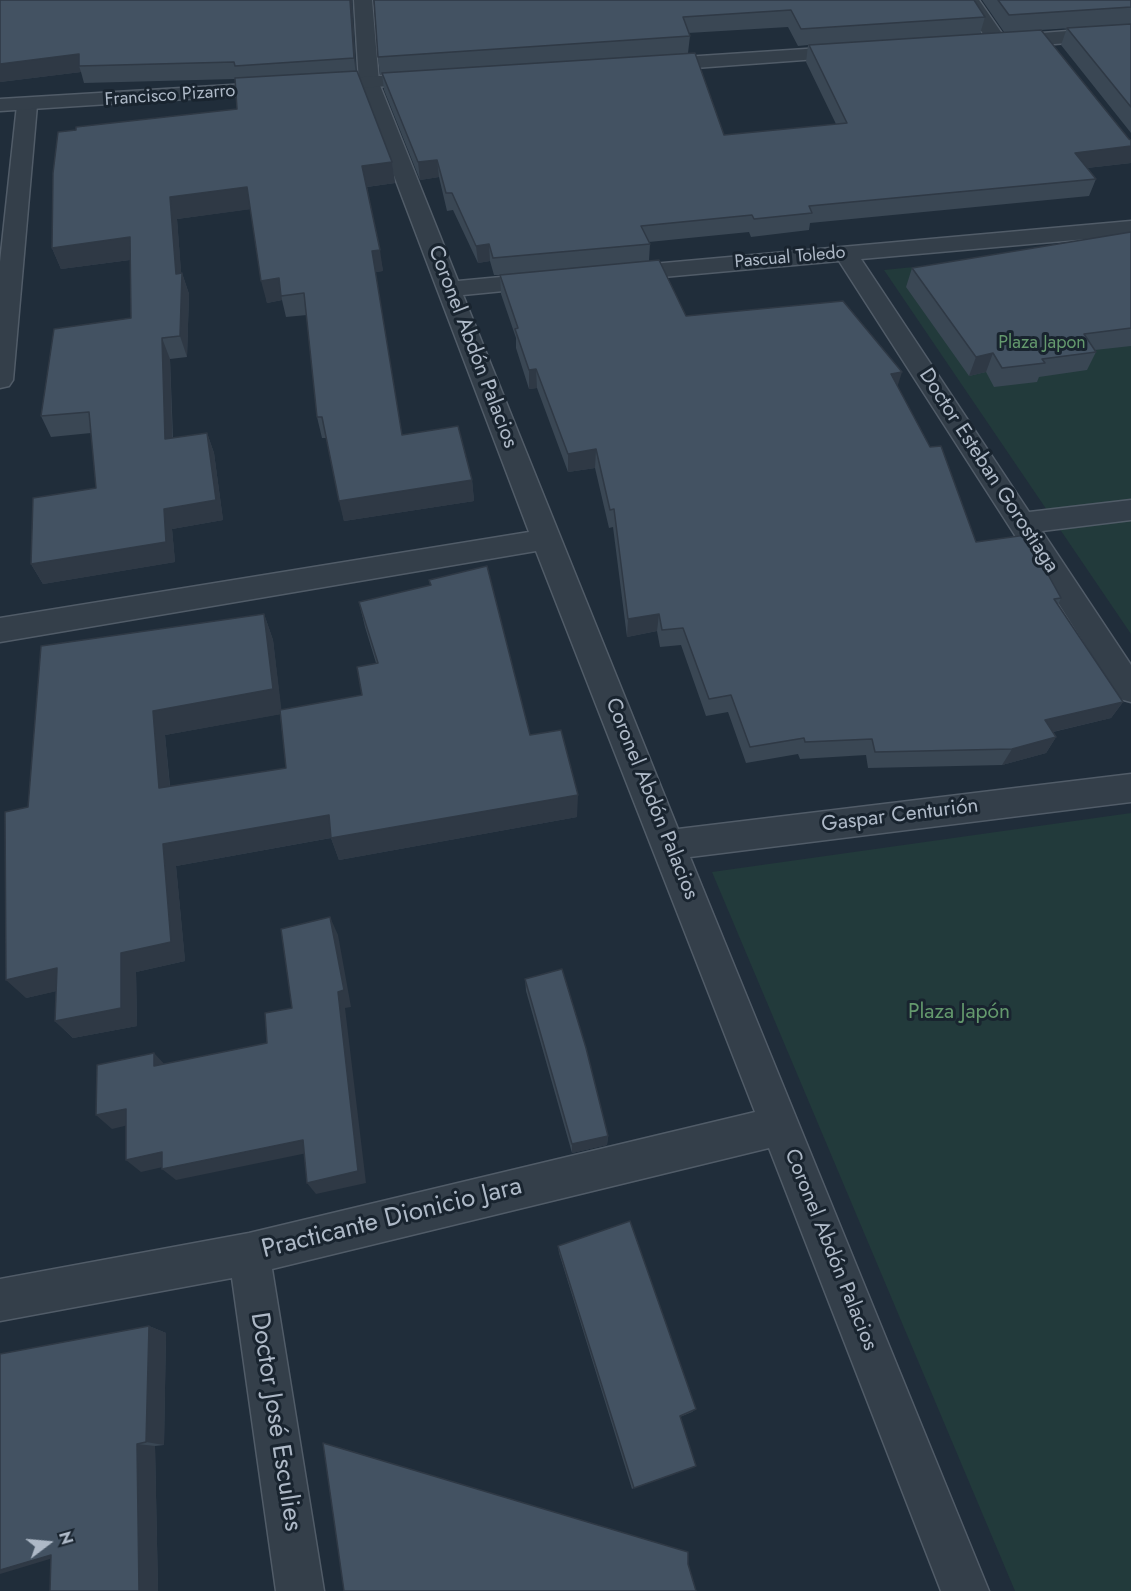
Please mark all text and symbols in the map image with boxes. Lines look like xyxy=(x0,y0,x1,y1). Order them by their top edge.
street label: Francisco Pizarro xyxy=(104,81,236,111)
street label: Coronel Abdón Palacios xyxy=(422,242,522,452)
street label: Pascual Toledo xyxy=(734,242,846,274)
park label: Plaza Japon xyxy=(998,333,1086,355)
street label: Doctor Esteban Gorostiaga xyxy=(913,364,1063,578)
street label: Coronel Abdón Palacios xyxy=(599,695,703,903)
street label: Gaspar Centurión xyxy=(820,794,980,838)
park label: Plaza Japón xyxy=(908,1000,1010,1026)
street label: Coronel Abdón Palacios xyxy=(778,1146,882,1354)
street label: Practicante Dionicio Jara xyxy=(259,1172,525,1266)
street label: Doctor José Esculies xyxy=(242,1310,308,1534)
north arrow xyxy=(18,1513,78,1573)
text: N xyxy=(53,1529,79,1547)

